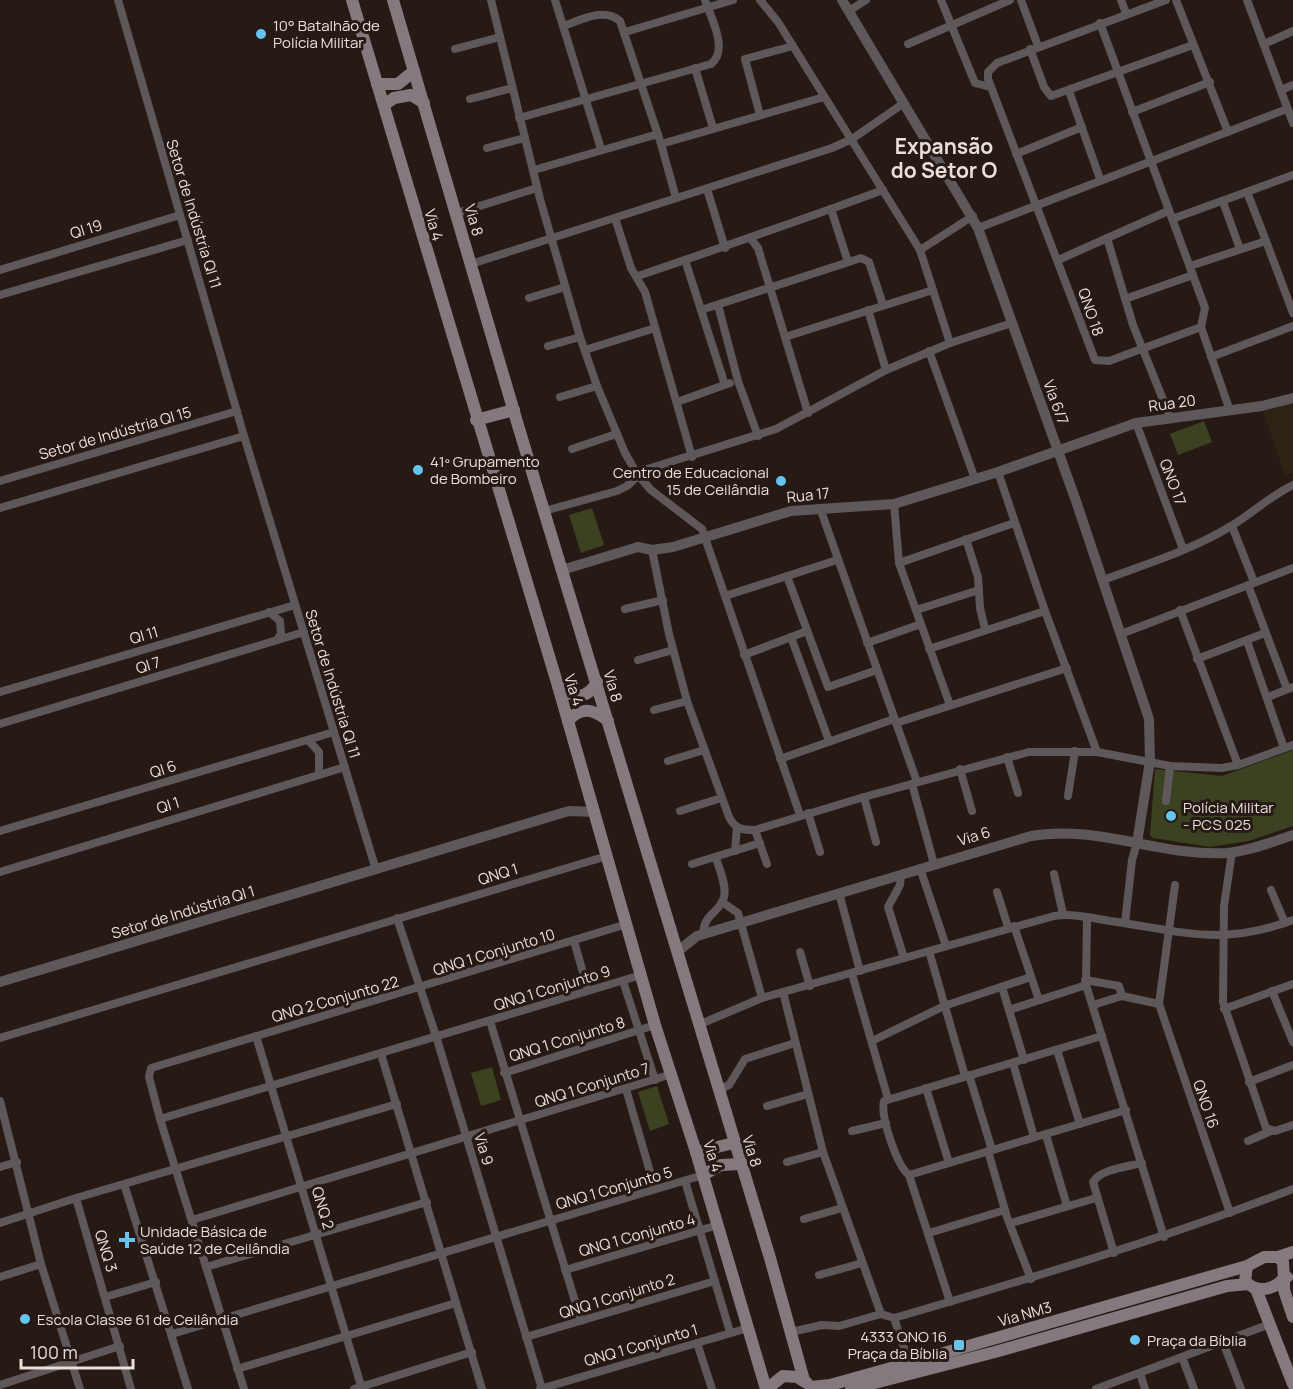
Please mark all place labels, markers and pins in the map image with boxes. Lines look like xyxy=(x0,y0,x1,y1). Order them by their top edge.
place label: 10° Batalhão de Polícia Militar xyxy=(273,15,380,53)
marker: 10° Batalhão de Polícia Militar xyxy=(254,27,268,41)
place label: 41º Grupamento de Bombeiro xyxy=(430,451,540,489)
place label: Centro de Educacional 15 de Ceilândia xyxy=(613,462,769,500)
marker: 41º Grupamento de Bombeiro xyxy=(411,463,425,477)
marker: Centro de Educacional 15 de Ceilândia xyxy=(774,474,788,488)
place label: Polícia Militar - PCS 025 xyxy=(1183,797,1274,835)
marker: Polícia Militar - PCS 025 xyxy=(1164,809,1178,823)
place label: Unidade Básica de Saúde 12 de Ceilândia xyxy=(140,1221,290,1259)
marker: Unidade Básica de Saúde 12 de Ceilândia xyxy=(118,1231,136,1249)
place label: Escola Classe 61 de Ceilândia xyxy=(37,1309,238,1330)
marker: Escola Classe 61 de Ceilândia xyxy=(18,1312,32,1326)
place label: 4333 QNO 16 Praça da Bíblia xyxy=(848,1326,947,1364)
place label: Praça da Bíblia xyxy=(1147,1330,1246,1351)
marker: Praça da Bíblia xyxy=(1128,1333,1142,1347)
marker: 4333 QNO 16 Praça da Bíblia xyxy=(952,1338,966,1352)

